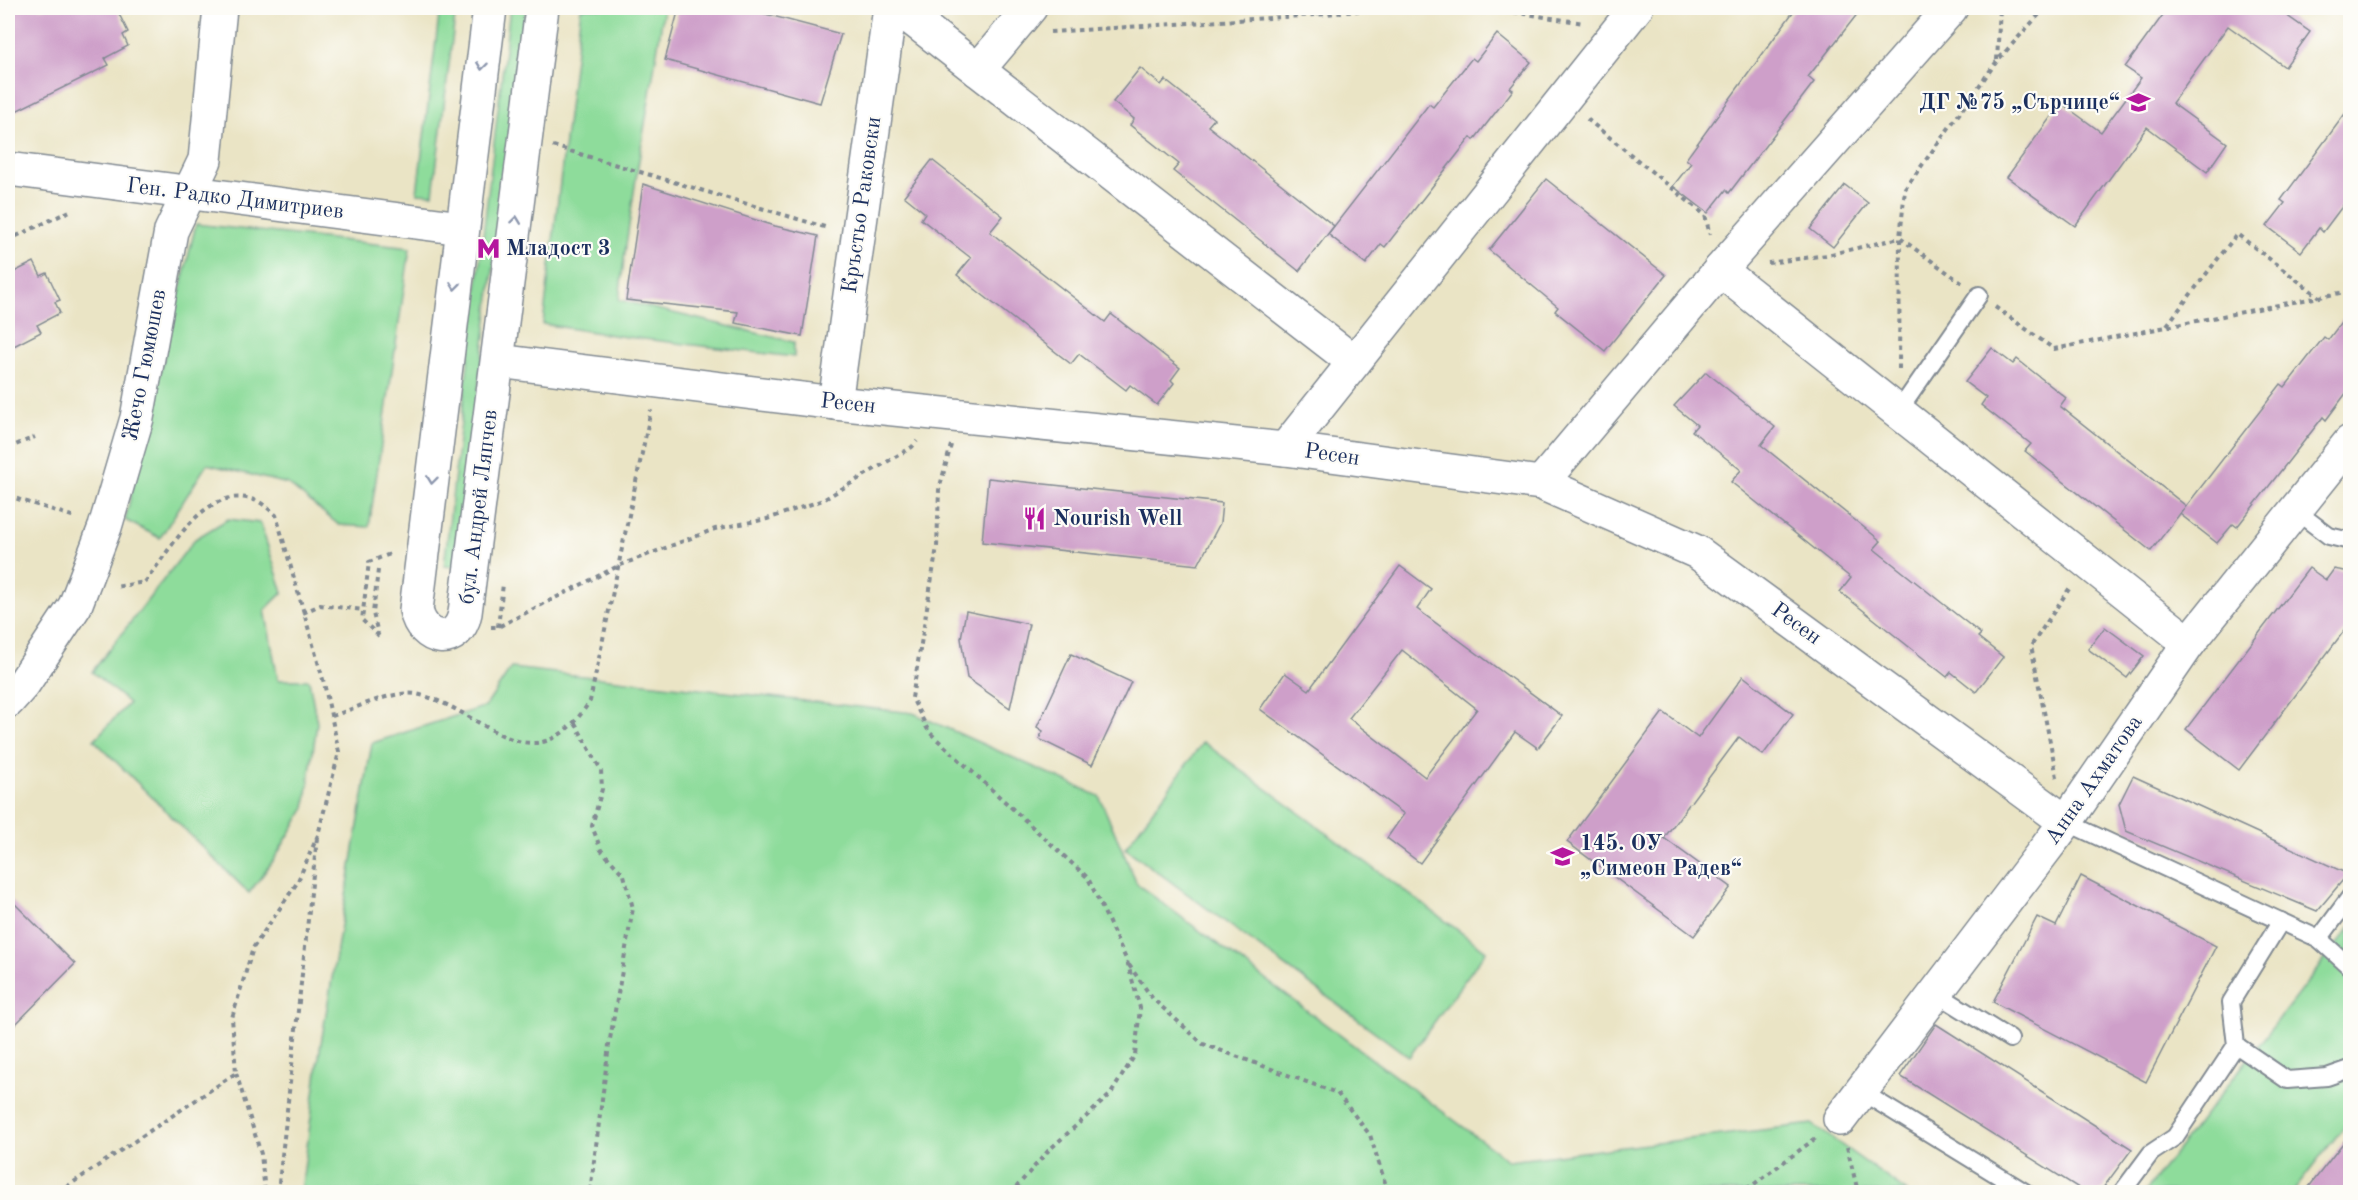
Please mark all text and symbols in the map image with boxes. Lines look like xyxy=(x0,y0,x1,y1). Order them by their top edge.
one-way arrow xyxy=(477,61,489,70)
school or university icon: ДГ №75 „Сърчице“ xyxy=(2125,90,2151,116)
place label: ДГ №75 „Сърчице“ xyxy=(1919,92,2120,114)
street label: Кръстьо Раковски xyxy=(839,115,885,295)
street label: Ген. Радко Димитриев xyxy=(125,175,345,223)
one-way arrow xyxy=(509,215,522,224)
metro station icon: Младост 3 xyxy=(475,236,501,262)
place label: Младост 3 xyxy=(506,238,611,260)
one-way arrow xyxy=(450,282,462,291)
street label: Жечо Гюмюшев xyxy=(120,287,170,443)
street label: Ресен xyxy=(819,390,877,418)
street label: бул. Андрей Ляпчев xyxy=(456,408,502,606)
street label: Ресен xyxy=(1303,440,1361,470)
one-way arrow xyxy=(426,475,438,485)
restaurant icon: Nourish Well xyxy=(1022,506,1048,532)
place label: Nourish Well xyxy=(1053,508,1183,530)
street label: Ресен xyxy=(1767,599,1825,649)
street label: Анна Ахматова xyxy=(2041,711,2147,849)
place label: 145. ОУ „Симеон Радев“ xyxy=(1580,833,1742,880)
school or university icon: 145. ОУ „Симеон Радев“ xyxy=(1549,844,1575,870)

